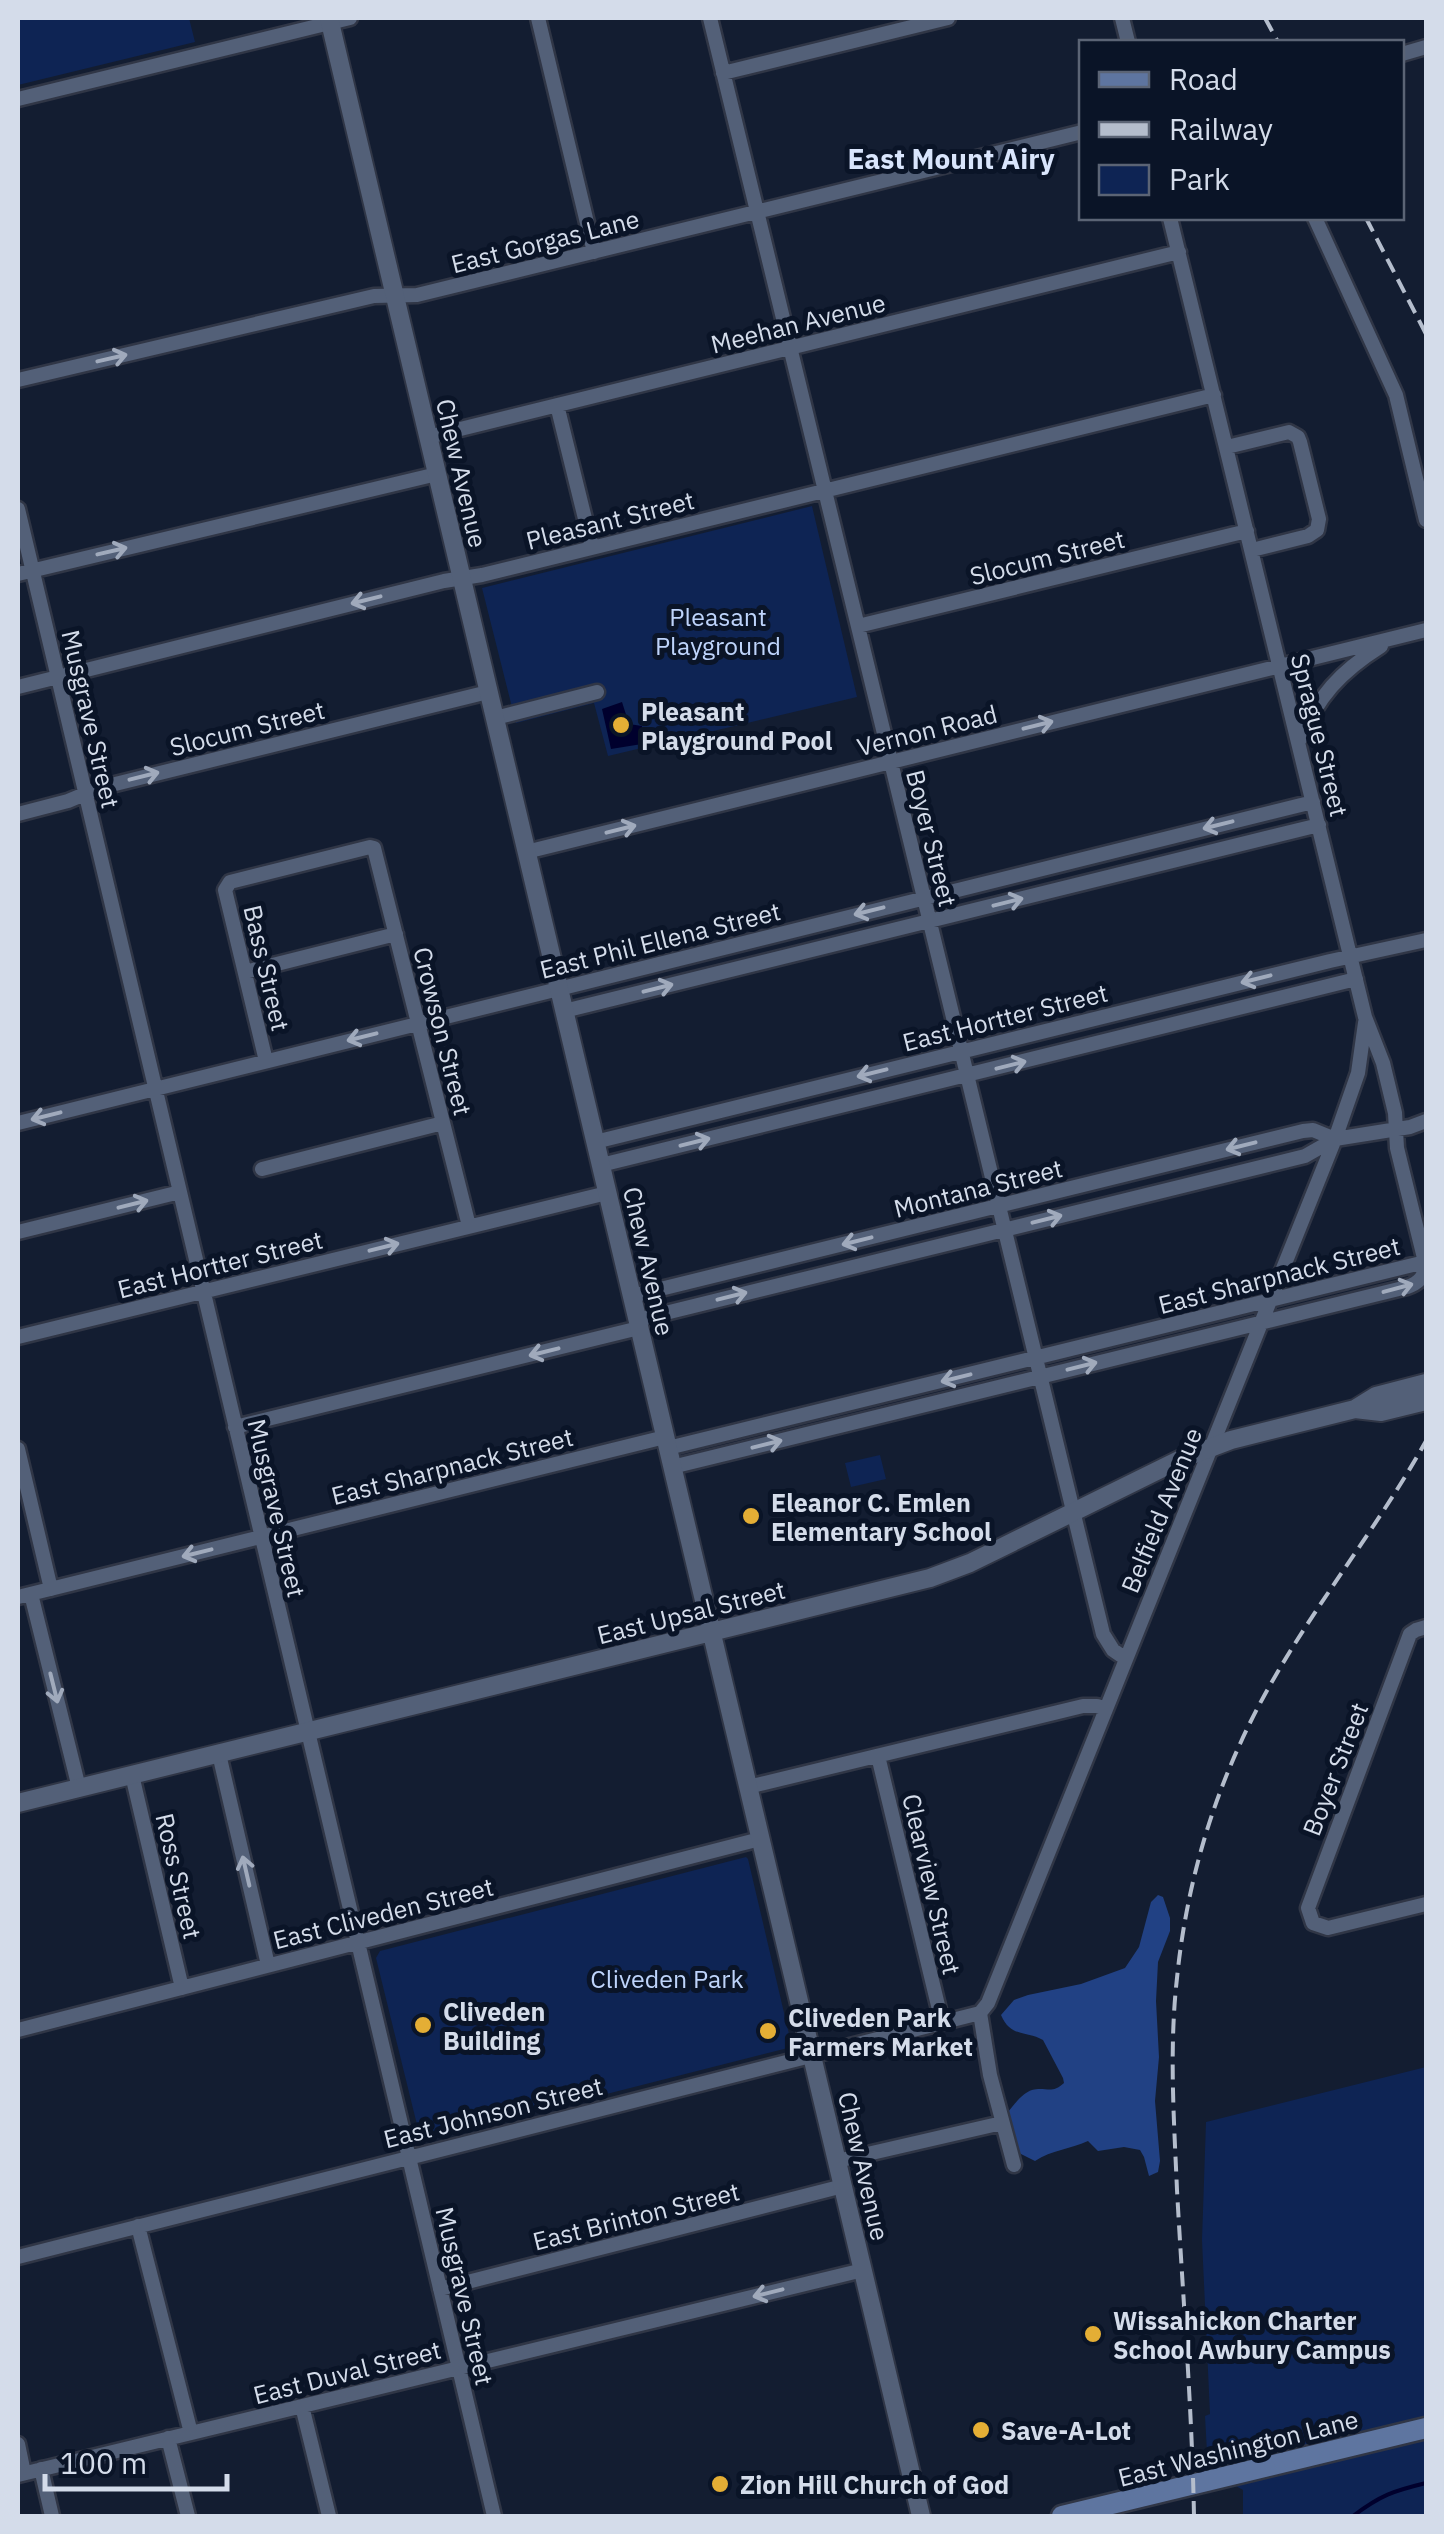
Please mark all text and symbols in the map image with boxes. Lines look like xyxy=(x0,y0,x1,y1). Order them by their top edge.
legend xyxy=(1079,40,1404,220)
text: Road xyxy=(1169,59,1238,98)
text: Railway xyxy=(1169,109,1273,148)
district label: East Mount Airy xyxy=(847,140,1055,177)
text: Park xyxy=(1169,159,1230,198)
street label: East Gorgas Lane xyxy=(447,202,643,280)
street label: Meehan Avenue xyxy=(707,285,889,361)
one-way arrow xyxy=(95,348,127,366)
street label: Chew Avenue xyxy=(429,395,495,551)
street label: Pleasant Street xyxy=(523,483,697,557)
street label: Slocum Street xyxy=(966,522,1128,592)
one-way arrow xyxy=(96,541,127,560)
one-way arrow xyxy=(351,592,383,610)
park label: Pleasant Playground xyxy=(655,600,781,662)
street label: Musgrave Street xyxy=(54,627,128,811)
street label: Sprague Street xyxy=(1284,650,1356,820)
street label: Slocum Street xyxy=(166,693,328,763)
place label: Pleasant Playground Pool xyxy=(641,695,833,757)
street label: Vernon Road xyxy=(854,697,1000,763)
marker: Pleasant Playground Pool xyxy=(610,714,632,736)
one-way arrow xyxy=(1021,715,1053,733)
one-way arrow xyxy=(128,766,159,785)
street label: Boyer Street xyxy=(899,766,965,910)
one-way arrow xyxy=(1203,817,1235,835)
one-way arrow xyxy=(605,818,636,837)
one-way arrow xyxy=(991,892,1023,910)
street label: East Phil Ellena Street xyxy=(536,894,784,986)
street label: Bass Street xyxy=(236,902,298,1034)
one-way arrow xyxy=(854,903,885,922)
street label: Crowson Street xyxy=(406,943,480,1119)
one-way arrow xyxy=(1241,971,1273,989)
street label: East Hortter Street xyxy=(899,976,1111,1058)
one-way arrow xyxy=(641,978,673,996)
one-way arrow xyxy=(347,1028,378,1047)
one-way arrow xyxy=(994,1055,1026,1073)
one-way arrow xyxy=(857,1065,889,1083)
one-way arrow xyxy=(31,1108,63,1126)
one-way arrow xyxy=(678,1132,710,1150)
one-way arrow xyxy=(1226,1138,1258,1156)
street label: Montana Street xyxy=(890,1151,1066,1225)
street label: Chew Avenue xyxy=(616,1183,682,1339)
one-way arrow xyxy=(117,1193,148,1212)
one-way arrow xyxy=(1030,1209,1062,1227)
street label: East Hortter Street xyxy=(114,1223,326,1305)
street label: East Sharpnack Street xyxy=(1155,1229,1403,1321)
one-way arrow xyxy=(842,1233,874,1251)
one-way arrow xyxy=(367,1237,399,1255)
one-way arrow xyxy=(1382,1278,1413,1297)
one-way arrow xyxy=(716,1286,747,1305)
one-way arrow xyxy=(529,1343,560,1362)
one-way arrow xyxy=(1065,1356,1097,1374)
one-way arrow xyxy=(941,1370,973,1388)
street label: Musgrave Street xyxy=(240,1416,314,1600)
street label: East Sharpnack Street xyxy=(328,1420,576,1512)
street label: Belfield Avenue xyxy=(1113,1422,1209,1598)
one-way arrow xyxy=(751,1433,782,1452)
place label: Eleanor C. Emlen Elementary School xyxy=(771,1486,992,1548)
marker: Eleanor C. Emlen Elementary School xyxy=(740,1505,762,1527)
one-way arrow xyxy=(182,1545,214,1563)
street label: East Upsal Street xyxy=(593,1573,789,1651)
one-way arrow xyxy=(46,1672,65,1703)
street label: Boyer Street xyxy=(1295,1698,1375,1840)
street label: Clearview Street xyxy=(895,1790,969,1978)
street label: Ross Street xyxy=(148,1810,210,1942)
one-way arrow xyxy=(236,1855,254,1887)
street label: East Cliveden Street xyxy=(269,1870,497,1956)
park label: Cliveden Park xyxy=(590,1962,744,1995)
place label: Cliveden Building xyxy=(443,1995,545,2057)
place label: Cliveden Park Farmers Market xyxy=(788,2001,973,2063)
marker: Cliveden Building xyxy=(412,2014,434,2036)
marker: Cliveden Park Farmers Market xyxy=(757,2020,779,2042)
street label: East Johnson Street xyxy=(380,2069,606,2155)
street label: Chew Avenue xyxy=(831,2088,897,2244)
street label: East Brinton Street xyxy=(529,2174,743,2258)
street label: Musgrave Street xyxy=(428,2204,502,2388)
one-way arrow xyxy=(753,2285,785,2303)
place label: Wissahickon Charter School Awbury Campus xyxy=(1113,2304,1391,2366)
marker: Wissahickon Charter School Awbury Campus xyxy=(1082,2323,1104,2345)
street label: East Duval Street xyxy=(250,2333,444,2411)
street label: East Washington Lane xyxy=(1114,2402,1362,2494)
place label: Save-A-Lot xyxy=(1001,2414,1131,2447)
marker: Save-A-Lot xyxy=(970,2419,992,2441)
scale bar xyxy=(45,2429,228,2491)
text: 100 m xyxy=(60,2443,147,2482)
place label: Zion Hill Church of God xyxy=(740,2468,1009,2501)
marker: Zion Hill Church of God xyxy=(709,2473,731,2495)

